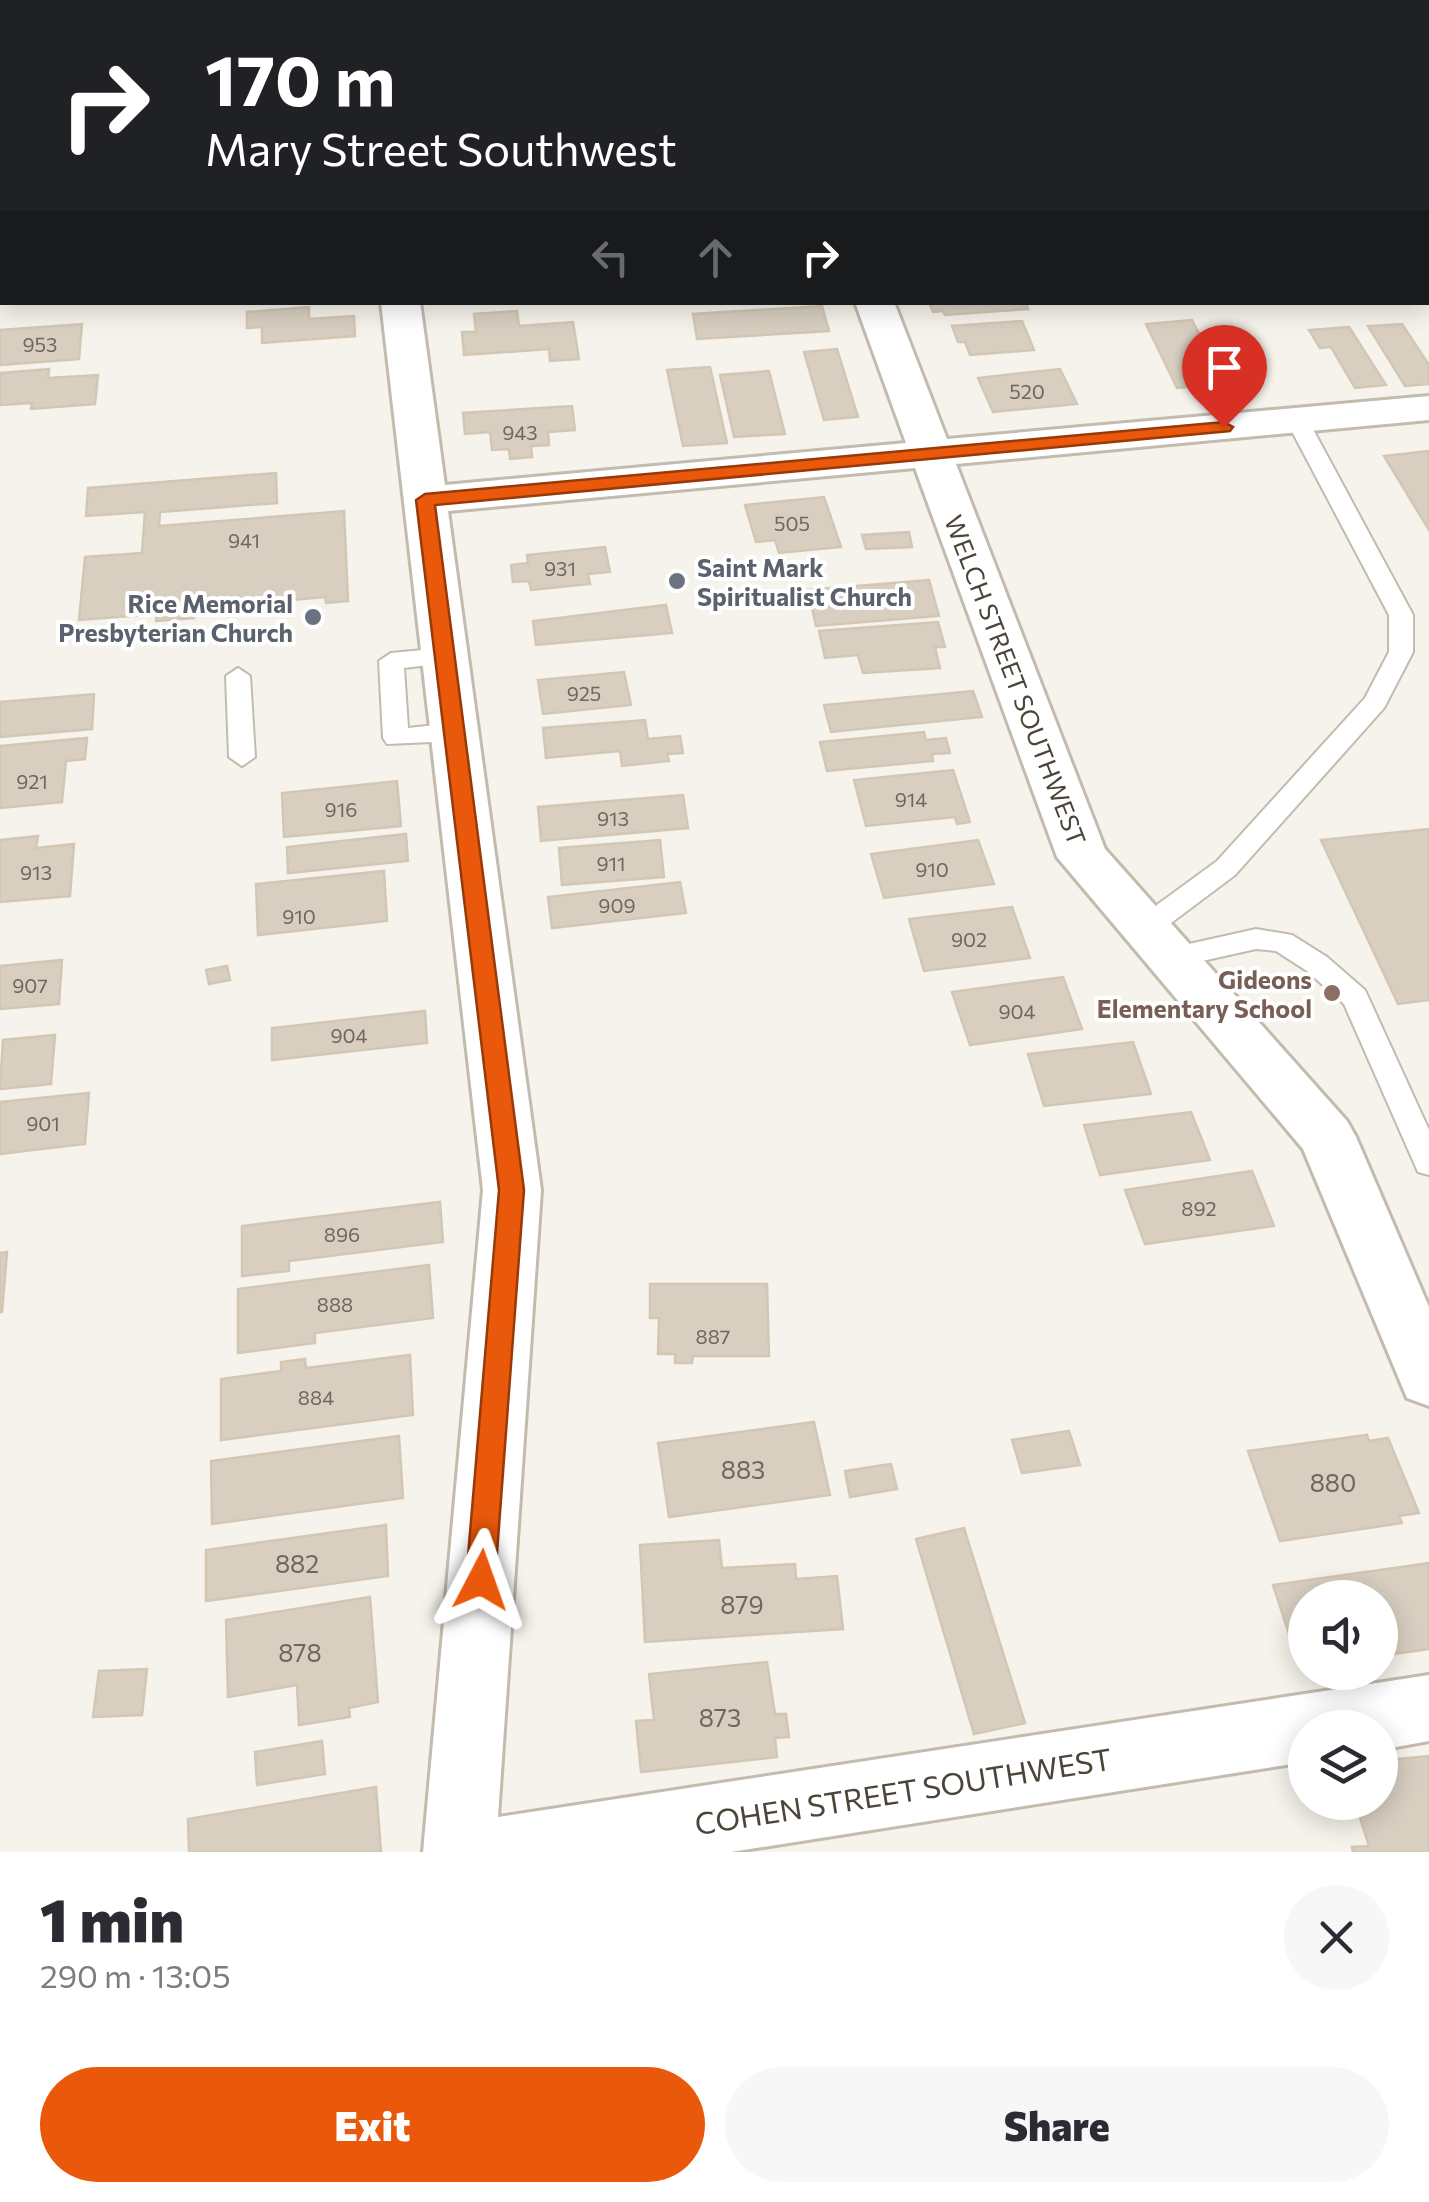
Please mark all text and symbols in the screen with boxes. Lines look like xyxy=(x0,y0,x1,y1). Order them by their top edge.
text: 170 m xyxy=(205,35,396,120)
icon: right xyxy=(40,40,170,170)
text: Mary Street Southwest xyxy=(205,120,677,175)
icon: left xyxy=(583,230,638,285)
icon: ahead xyxy=(688,230,743,285)
icon: right xyxy=(793,230,848,285)
pin xyxy=(1182,325,1267,428)
house number: 953 xyxy=(22,332,58,356)
icon: arrive xyxy=(1197,340,1252,395)
house number: 520 xyxy=(1009,379,1045,403)
house number: 943 xyxy=(502,420,538,444)
house number: 505 xyxy=(774,511,810,535)
street label: WELCH STREET SOUTHWEST xyxy=(939,511,1093,849)
house number: 941 xyxy=(228,528,260,552)
place label: Saint Mark Spiritualist Church xyxy=(697,552,912,611)
house number: 931 xyxy=(544,556,576,580)
marker: Saint Mark Spiritualist Church xyxy=(666,570,688,592)
place label: Rice Memorial Presbyterian Church xyxy=(58,588,293,647)
marker: Rice Memorial Presbyterian Church xyxy=(302,606,324,628)
house number: 925 xyxy=(567,681,601,705)
house number: 921 xyxy=(16,769,48,793)
house number: 914 xyxy=(895,787,927,811)
house number: 916 xyxy=(325,797,357,821)
house number: 913 xyxy=(597,806,629,830)
house number: 911 xyxy=(596,851,626,875)
house number: 910 xyxy=(915,857,949,881)
house number: 913 xyxy=(20,860,52,884)
house number: 909 xyxy=(598,893,636,917)
house number: 910 xyxy=(282,904,316,928)
house number: 902 xyxy=(951,927,987,951)
place label: Gideons Elementary School xyxy=(1097,964,1312,1023)
house number: 907 xyxy=(12,973,48,997)
marker: Gideons Elementary School xyxy=(1321,982,1343,1004)
house number: 904 xyxy=(998,999,1036,1023)
house number: 904 xyxy=(330,1023,368,1047)
house number: 901 xyxy=(26,1111,60,1135)
house number: 892 xyxy=(1181,1196,1217,1220)
house number: 896 xyxy=(324,1222,360,1246)
house number: 888 xyxy=(317,1292,353,1316)
house number: 887 xyxy=(696,1324,730,1348)
house number: 884 xyxy=(298,1385,334,1409)
house number: 883 xyxy=(721,1454,765,1484)
house number: 880 xyxy=(1310,1467,1356,1497)
position arrow xyxy=(429,1528,533,1632)
house number: 882 xyxy=(275,1548,319,1578)
map controls xyxy=(1288,1580,1398,1820)
button: sound xyxy=(1288,1580,1398,1690)
house number: 879 xyxy=(720,1589,764,1619)
house number: 878 xyxy=(278,1637,322,1667)
house number: 873 xyxy=(699,1702,741,1732)
button: layers xyxy=(1288,1710,1398,1820)
street label: COHEN STREET SOUTHWEST xyxy=(692,1739,1114,1841)
text: 1 min xyxy=(40,1881,184,1954)
button: close xyxy=(1284,1885,1389,1990)
text: 290 m · 13:05 xyxy=(40,1955,231,1995)
button: Exit xyxy=(40,2067,705,2182)
button: Share xyxy=(725,2067,1389,2182)

